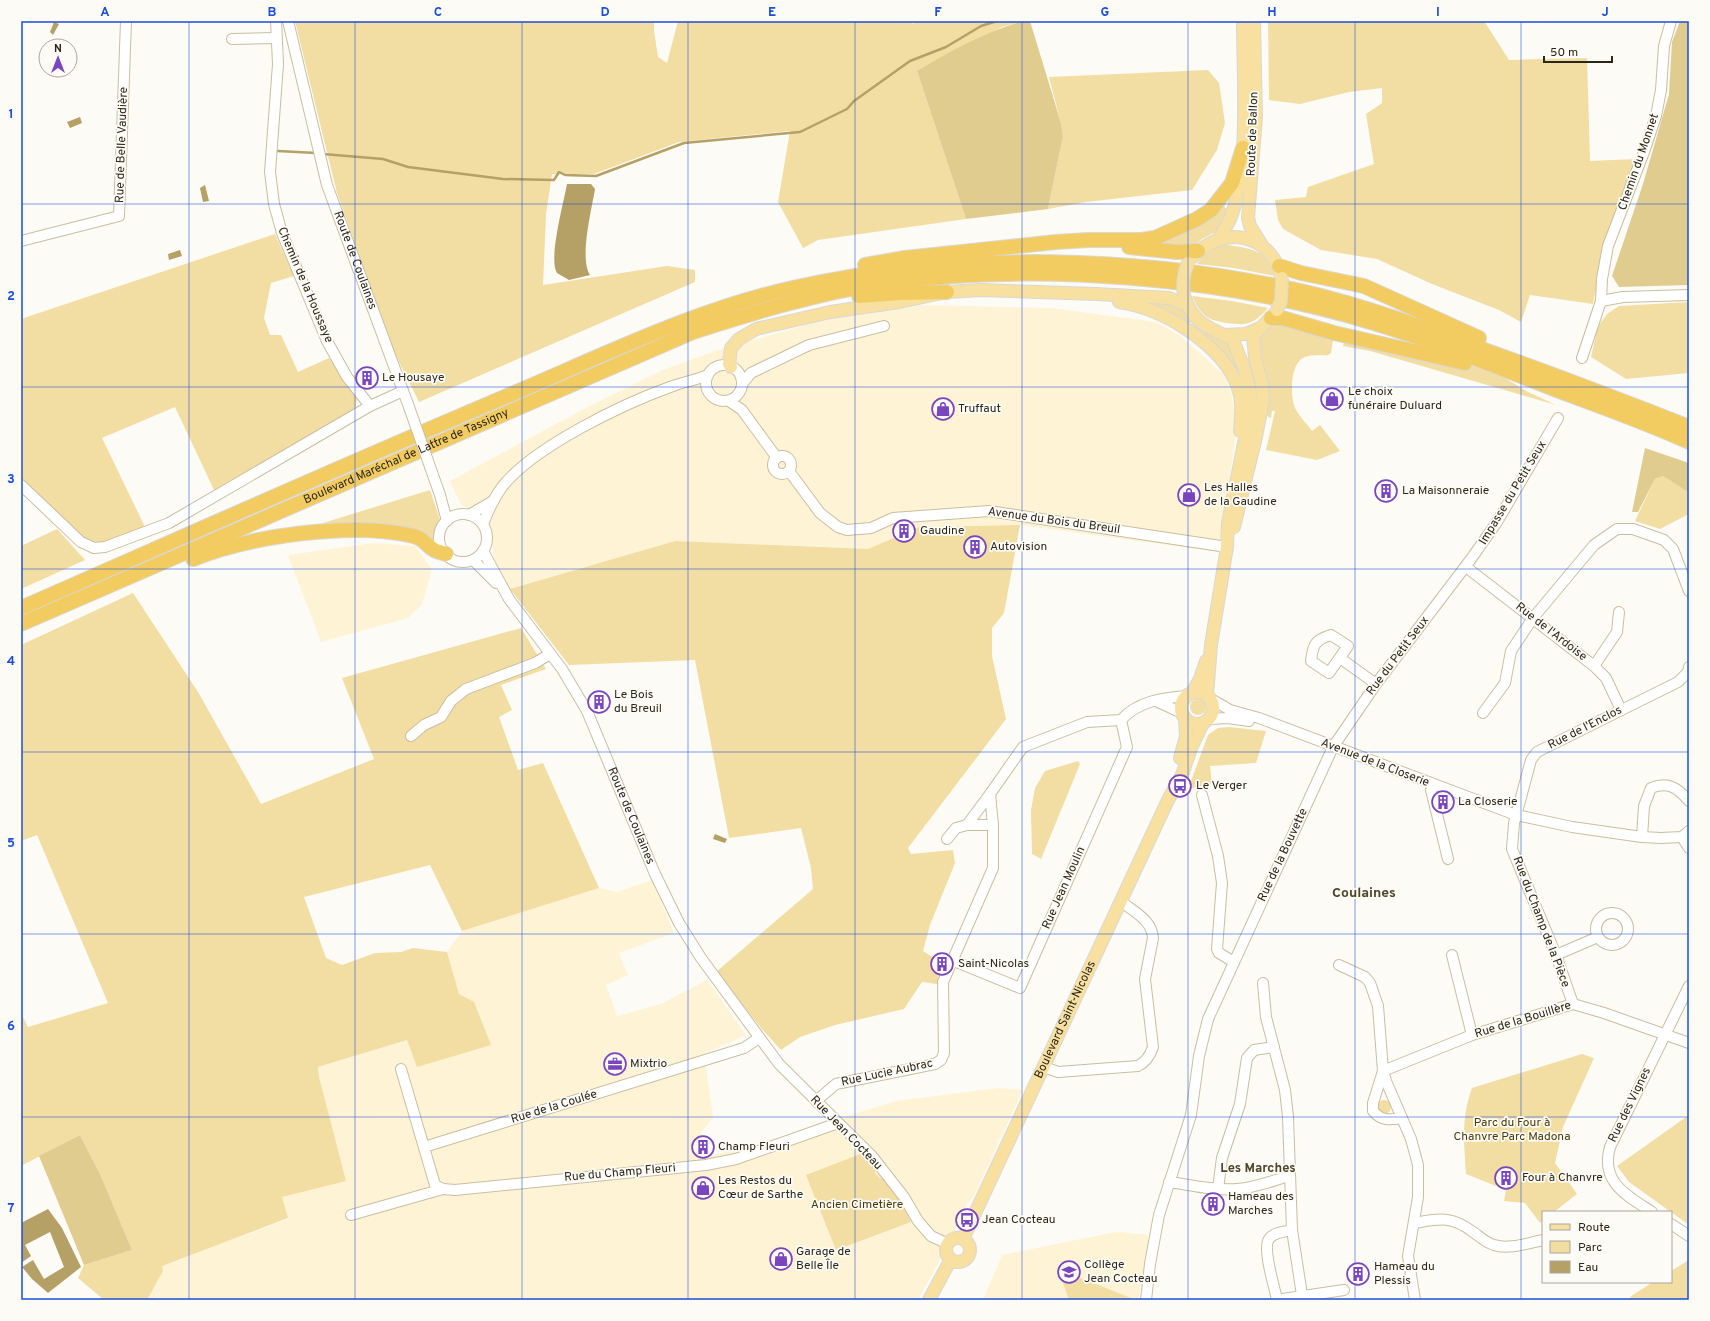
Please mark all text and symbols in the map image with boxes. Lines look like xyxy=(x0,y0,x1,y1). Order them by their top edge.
text: A xyxy=(100,5,110,21)
text: B xyxy=(268,5,277,21)
text: C xyxy=(434,5,442,21)
text: D xyxy=(600,5,610,21)
text: E xyxy=(768,5,776,21)
text: F xyxy=(934,5,942,21)
text: G xyxy=(1101,5,1110,21)
text: H xyxy=(1267,5,1277,21)
text: I xyxy=(1436,5,1440,21)
text: J xyxy=(1601,5,1609,21)
north arrow xyxy=(38,38,78,78)
scale bar xyxy=(1544,38,1612,64)
text: N xyxy=(54,42,62,56)
text: 50 m xyxy=(1550,45,1578,61)
street label: Rue de Belle Vaudière xyxy=(112,87,132,203)
street label: Route de Ballon xyxy=(1244,91,1262,177)
text: 1 xyxy=(8,107,14,123)
street label: Chemin du Monnet xyxy=(1615,111,1663,213)
street label: Route de Coulaines xyxy=(329,209,380,312)
street label: Chemin de la Houssaye xyxy=(273,225,337,345)
text: 2 xyxy=(7,289,15,305)
building icon: Le Housaye xyxy=(354,365,380,391)
place label: Le Housaye xyxy=(382,370,444,386)
place label: Le choix funéraire Duluard xyxy=(1348,384,1442,414)
shop icon: Le choix funéraire Duluard xyxy=(1319,386,1345,412)
shop icon: Truffaut xyxy=(930,396,956,422)
place label: Truffaut xyxy=(958,401,1001,417)
street label: Boulevard Maréchal de Lattre de Tassigny xyxy=(301,405,511,508)
street label: Impasse du Petit Seux xyxy=(1476,438,1550,548)
text: 3 xyxy=(7,472,15,488)
building icon: La Maisonneraie xyxy=(1373,478,1399,504)
place label: Les Halles de la Gaudine xyxy=(1204,480,1277,510)
shop icon: Les Halles de la Gaudine xyxy=(1176,482,1202,508)
place label: La Maisonneraie xyxy=(1402,483,1489,499)
street label: Avenue du Bois du Breuil xyxy=(987,504,1121,538)
building icon: Gaudine xyxy=(891,518,917,544)
place label: Gaudine xyxy=(920,523,964,539)
building icon: Autovision xyxy=(962,534,988,560)
place label: Autovision xyxy=(990,539,1047,555)
street label: Rue de l'Ardoise xyxy=(1512,599,1590,665)
street label: Rue du Petit Seux xyxy=(1363,613,1433,699)
text: 4 xyxy=(7,654,15,670)
place label: Le Bois du Breuil xyxy=(614,687,662,717)
building icon: Le Bois du Breuil xyxy=(586,689,612,715)
street label: Rue de l'Enclos xyxy=(1545,703,1625,753)
street label: Avenue de la Closerie xyxy=(1318,735,1432,791)
street label: Route de Coulaines xyxy=(603,765,658,867)
bus stop icon: Le Verger xyxy=(1167,773,1193,799)
place label: Le Verger xyxy=(1196,778,1247,794)
building icon: La Closerie xyxy=(1430,789,1456,815)
place label: La Closerie xyxy=(1458,794,1518,810)
street label: Rue de la Bouvette xyxy=(1254,806,1312,904)
text: 5 xyxy=(7,836,15,852)
street label: Rue Jean Moulin xyxy=(1039,844,1089,932)
street label: Rue du Champ de la Pièce xyxy=(1509,854,1573,990)
district label: Coulaines xyxy=(1332,885,1396,902)
building icon: Saint-Nicolas xyxy=(929,951,955,977)
place label: Saint-Nicolas xyxy=(958,956,1029,972)
street label: Boulevard Saint-Nicolas xyxy=(1031,958,1100,1081)
street label: Rue de la Bouillère xyxy=(1473,998,1573,1042)
text: 6 xyxy=(7,1019,15,1035)
office icon: Mixtrio xyxy=(602,1051,628,1077)
street label: Rue Lucie Aubrac xyxy=(840,1055,934,1091)
place label: Mixtrio xyxy=(630,1056,667,1072)
street label: Rue des Vignes xyxy=(1605,1065,1655,1145)
street label: Rue de la Coulée xyxy=(509,1086,599,1128)
street label: Rue Jean Cocteau xyxy=(806,1092,886,1174)
park label: Parc du Four à Chanvre Parc Madona xyxy=(1454,1115,1570,1145)
building icon: Champ Fleuri xyxy=(690,1134,716,1160)
place label: Champ Fleuri xyxy=(718,1139,790,1155)
street label: Rue du Champ Fleuri xyxy=(564,1160,676,1186)
district label: Les Marches xyxy=(1220,1161,1296,1177)
building icon: Four à Chanvre xyxy=(1493,1165,1519,1191)
place label: Four à Chanvre xyxy=(1522,1170,1603,1186)
place label: Les Restos du Cœur de Sarthe xyxy=(718,1173,803,1203)
shop icon: Les Restos du Cœur de Sarthe xyxy=(690,1175,716,1201)
place label: Hameau des Marches xyxy=(1228,1189,1294,1219)
building icon: Hameau des Marches xyxy=(1200,1191,1226,1217)
park label: Ancien Cimetière xyxy=(811,1197,903,1213)
text: 7 xyxy=(8,1201,15,1217)
bus stop icon: Jean Cocteau xyxy=(954,1207,980,1233)
legend xyxy=(1542,1211,1672,1283)
place label: Jean Cocteau xyxy=(982,1212,1055,1228)
text: Route xyxy=(1578,1220,1610,1236)
text: Parc xyxy=(1578,1240,1602,1256)
place label: Garage de Belle Île xyxy=(796,1244,851,1274)
shop icon: Garage de Belle Île xyxy=(768,1246,794,1272)
place label: Collège Jean Cocteau xyxy=(1084,1257,1157,1287)
school or university icon: Collège Jean Cocteau xyxy=(1056,1259,1082,1285)
place label: Hameau du Plessis xyxy=(1374,1259,1435,1289)
text: Eau xyxy=(1578,1260,1598,1276)
building icon: Hameau du Plessis xyxy=(1345,1261,1371,1287)

